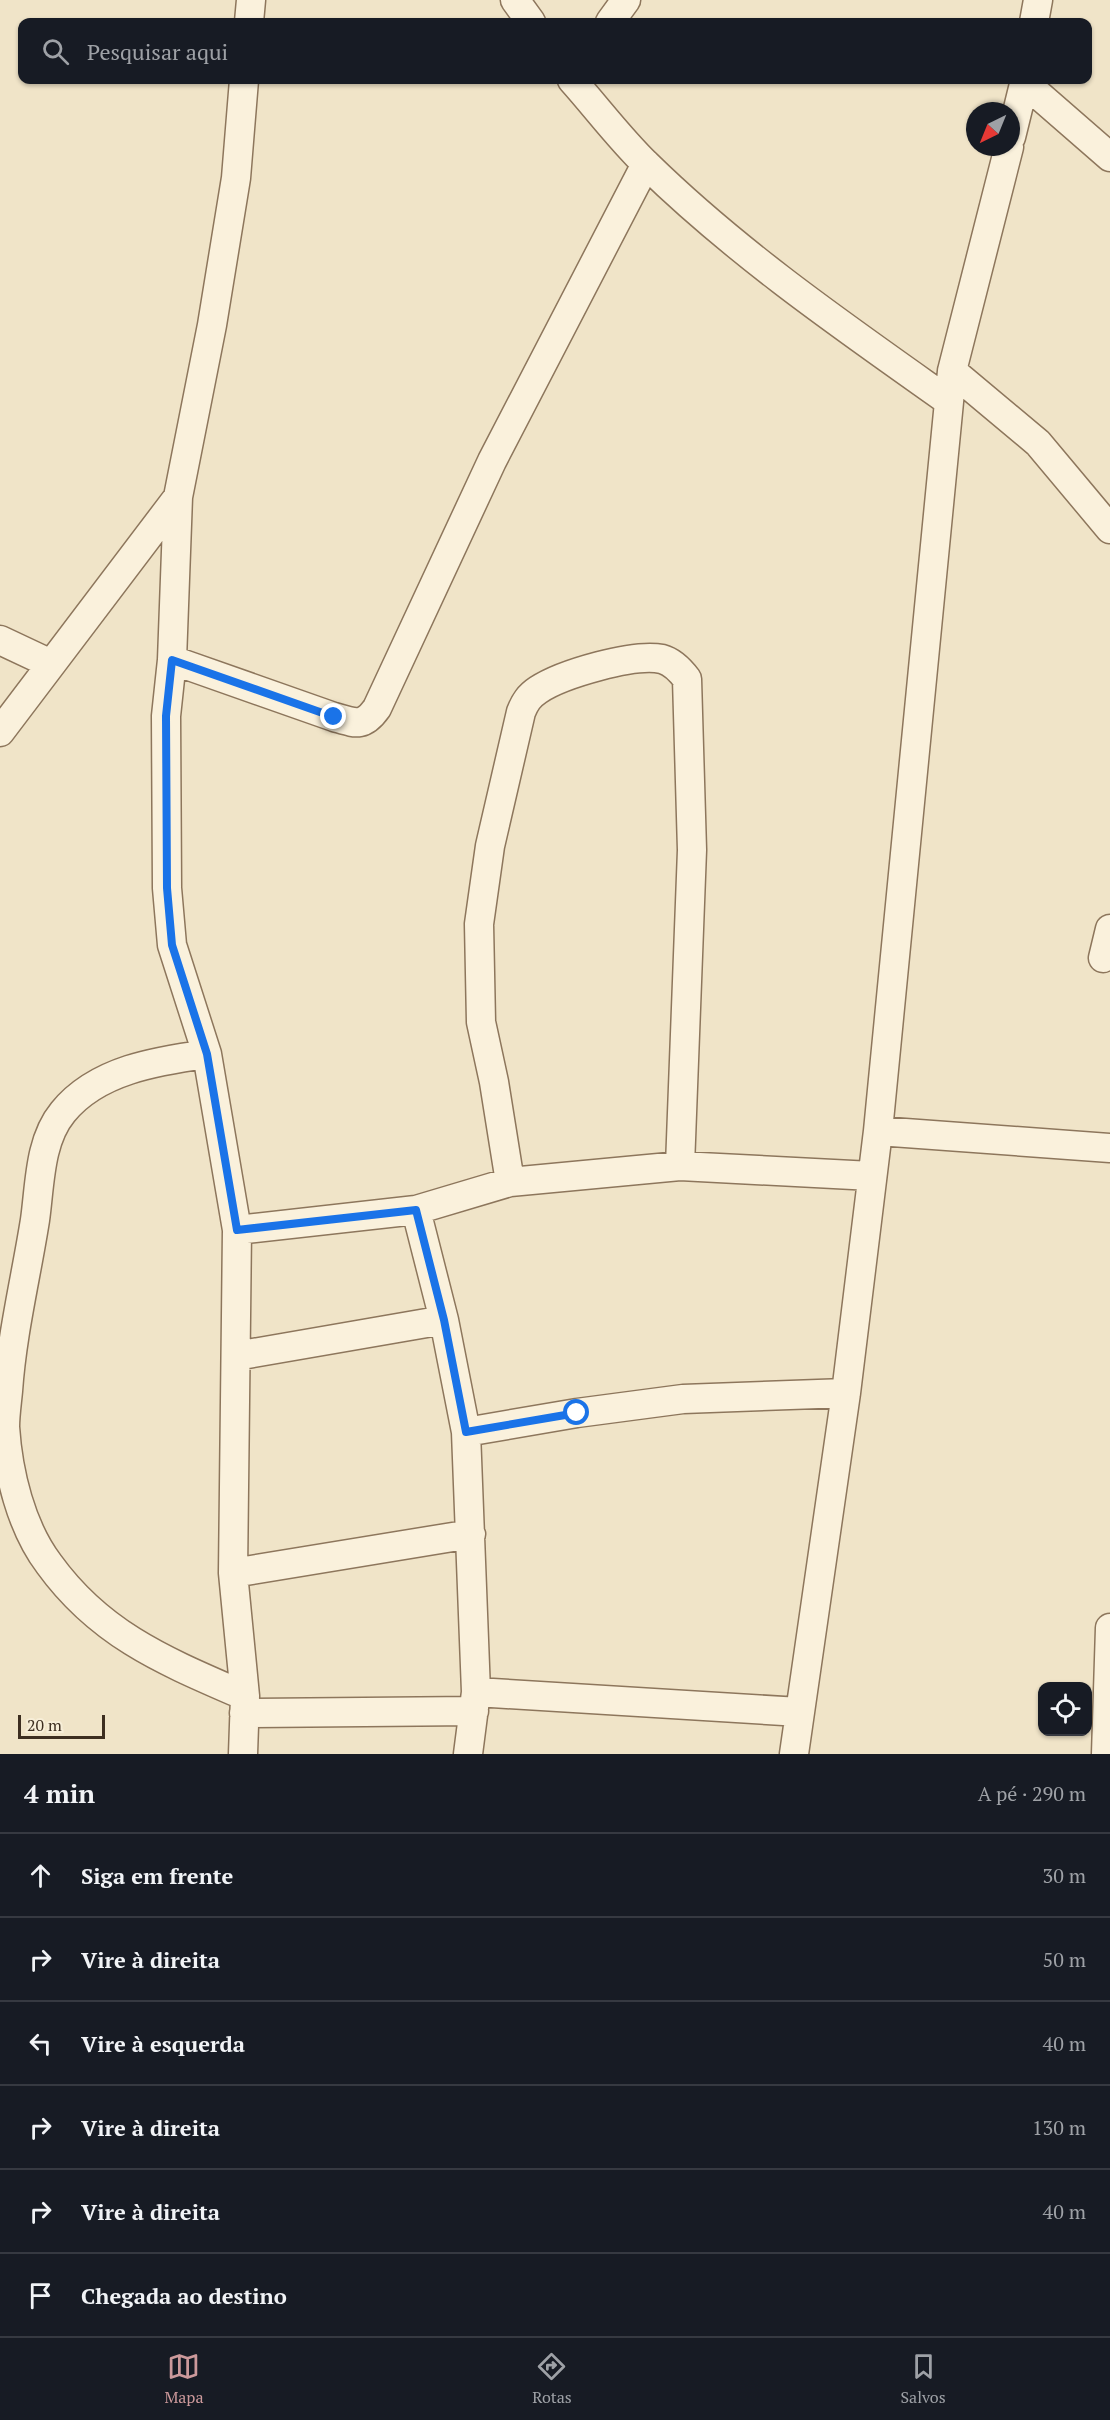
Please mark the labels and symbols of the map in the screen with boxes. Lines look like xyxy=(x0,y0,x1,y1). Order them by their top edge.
north arrow xyxy=(966,102,1020,156)
route end xyxy=(320,703,346,729)
route start xyxy=(563,1399,589,1425)
scale bar xyxy=(18,1712,105,1740)

